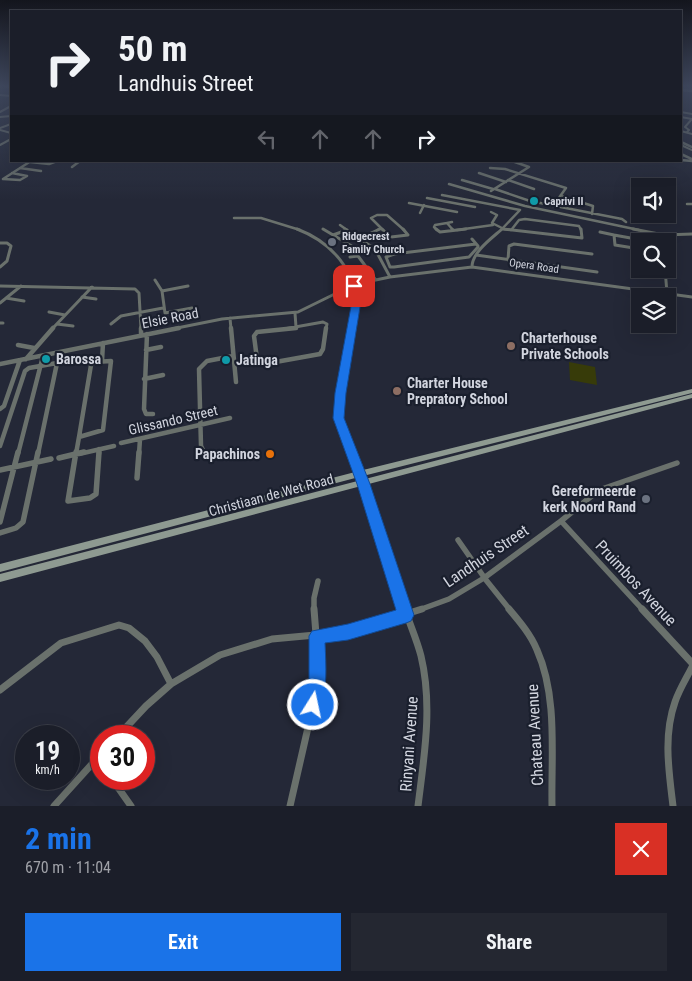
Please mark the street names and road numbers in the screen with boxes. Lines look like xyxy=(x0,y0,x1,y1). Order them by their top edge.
street label: Opera Road xyxy=(508,256,560,276)
street label: Elsie Road xyxy=(140,305,200,331)
street label: Glissando Street xyxy=(127,402,219,438)
street label: Christiaan de Wet Road xyxy=(207,471,335,519)
street label: Landhuis Street xyxy=(440,520,532,591)
street label: Pruimbos Avenue xyxy=(591,536,681,630)
street label: Chateau Avenue xyxy=(523,684,547,786)
street label: Rinyani Avenue xyxy=(396,696,422,792)

